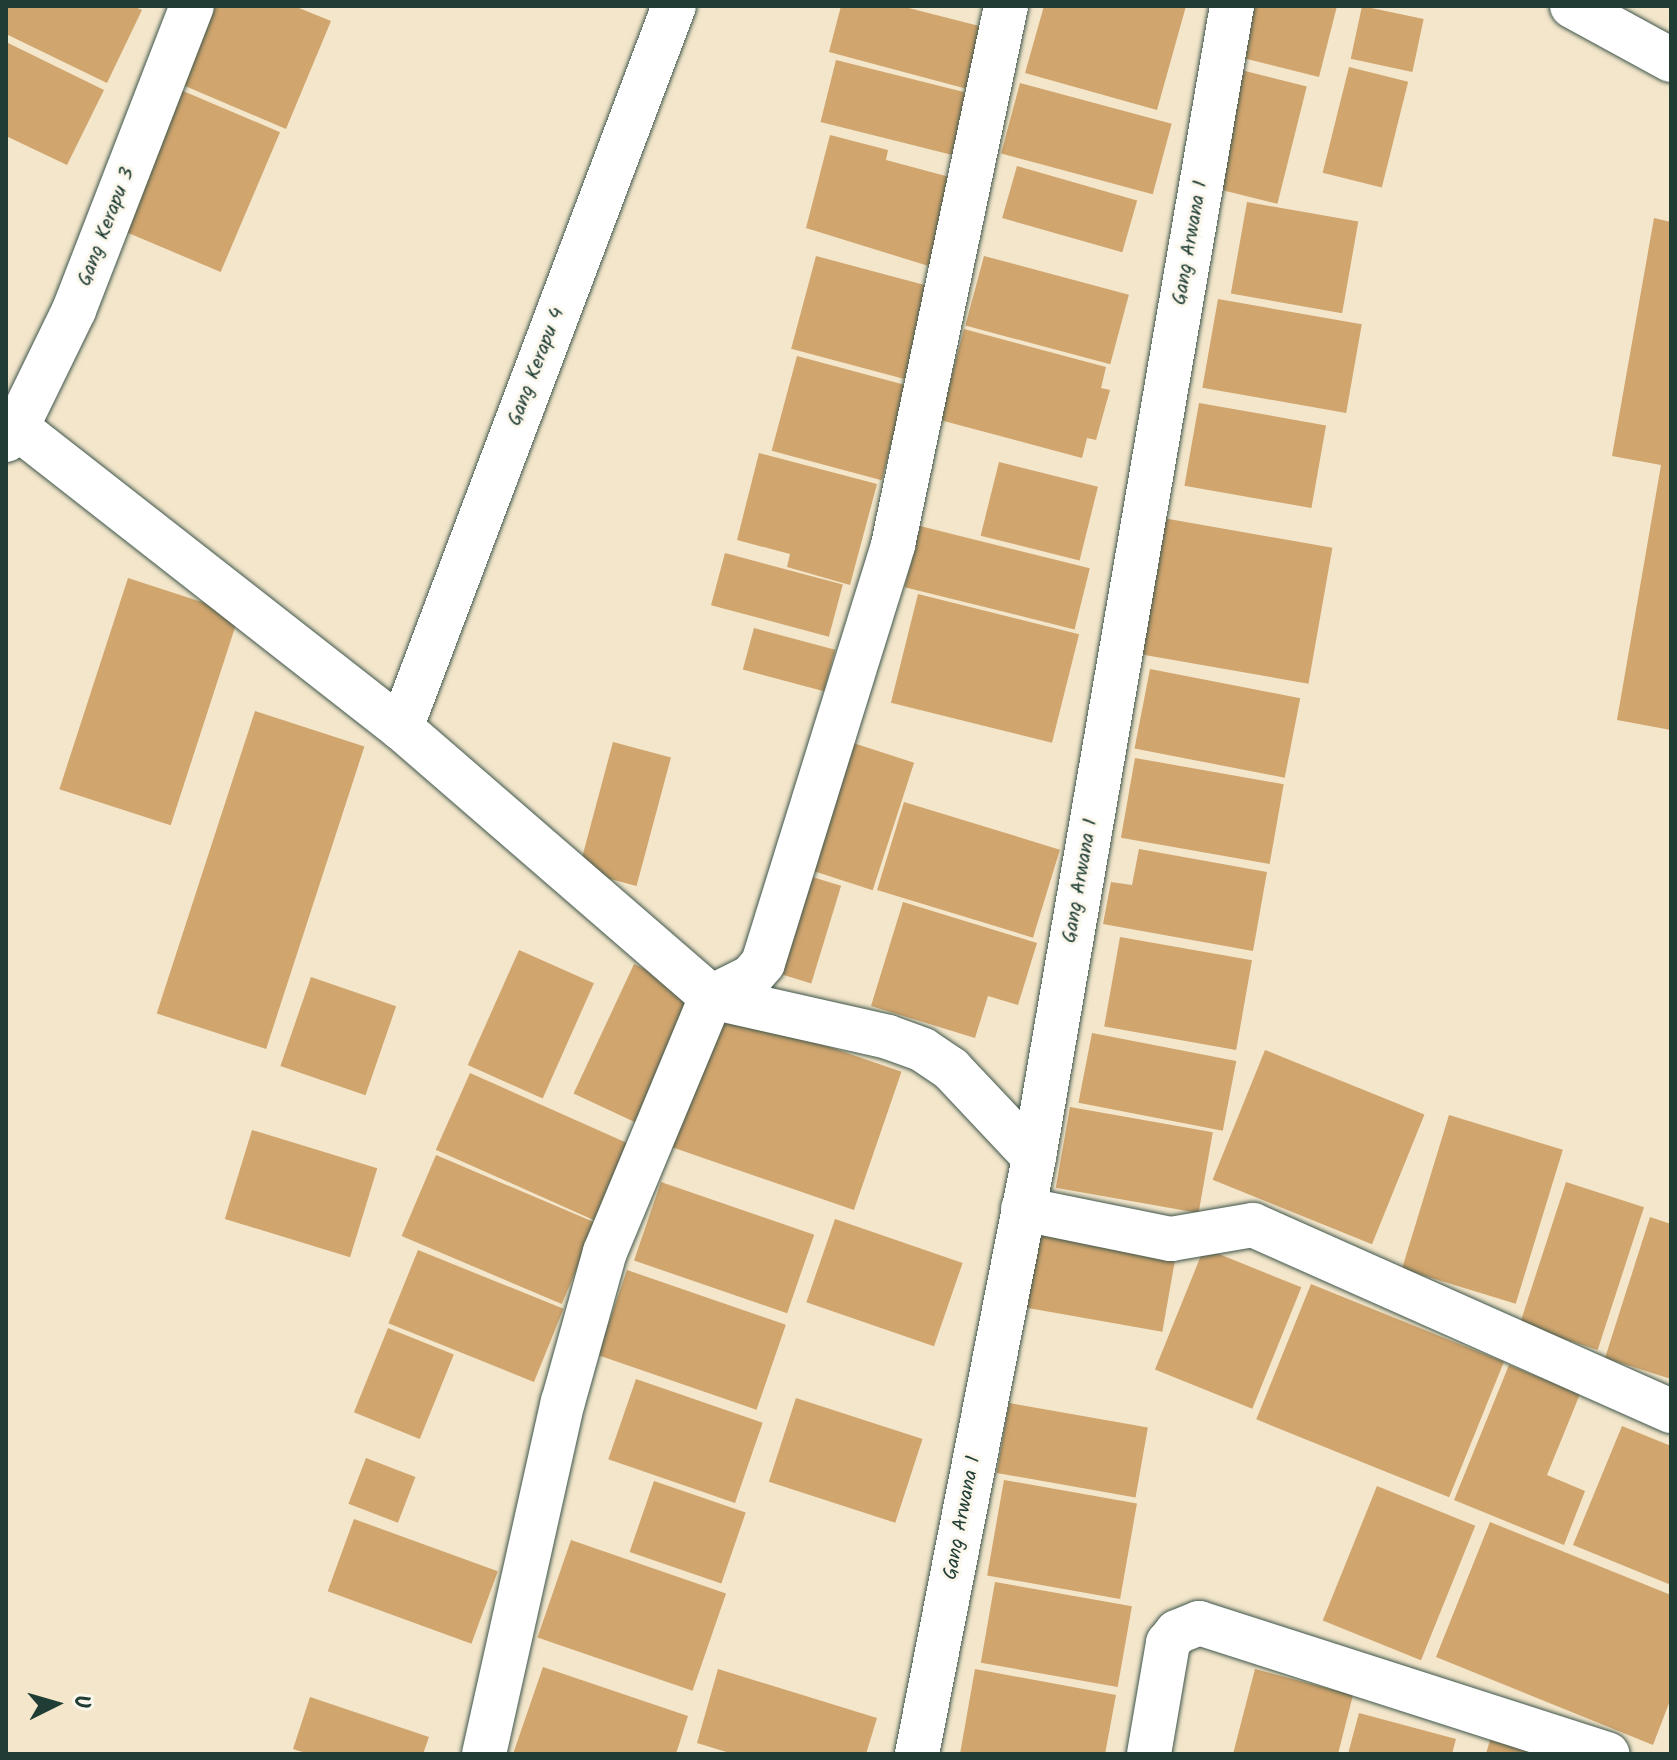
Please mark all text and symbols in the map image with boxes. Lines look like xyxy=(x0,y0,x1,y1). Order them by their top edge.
street label: Gang Kerapu 3 xyxy=(73,164,141,290)
street label: Gang Arwana 1 xyxy=(1168,179,1214,307)
street label: Gang Kerapu 4 xyxy=(503,304,571,430)
street label: Gang Arwana 1 xyxy=(1058,817,1104,945)
street label: Gang Arwana 1 xyxy=(939,1454,987,1582)
north arrow xyxy=(16,1664,96,1744)
text: U xyxy=(62,1694,98,1710)

